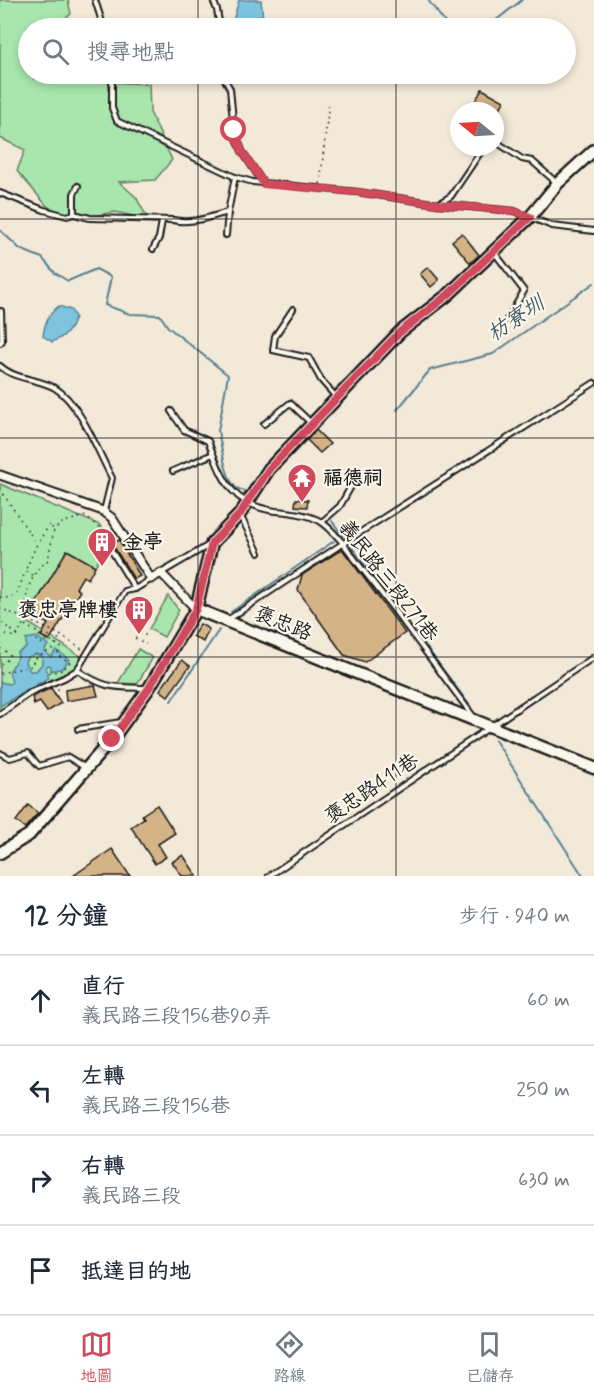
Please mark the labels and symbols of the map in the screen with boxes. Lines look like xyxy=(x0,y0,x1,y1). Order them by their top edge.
north arrow xyxy=(450,102,504,156)
route start xyxy=(220,116,246,142)
water label: 枋寮圳 xyxy=(482,289,552,348)
temple icon: 福德祠 xyxy=(286,462,318,504)
place label: 福德祠 xyxy=(323,465,383,492)
street label: 義民路三段271巷 xyxy=(332,515,445,648)
building icon: 金亭 xyxy=(86,526,118,568)
place label: 金亭 xyxy=(123,529,163,556)
building icon: 褒忠亭牌樓 xyxy=(123,594,155,636)
place label: 褒忠亭牌樓 xyxy=(18,597,118,624)
street label: 褒忠路 xyxy=(250,600,317,648)
route end xyxy=(98,725,124,751)
street label: 褒忠路411巷 xyxy=(320,747,425,830)

